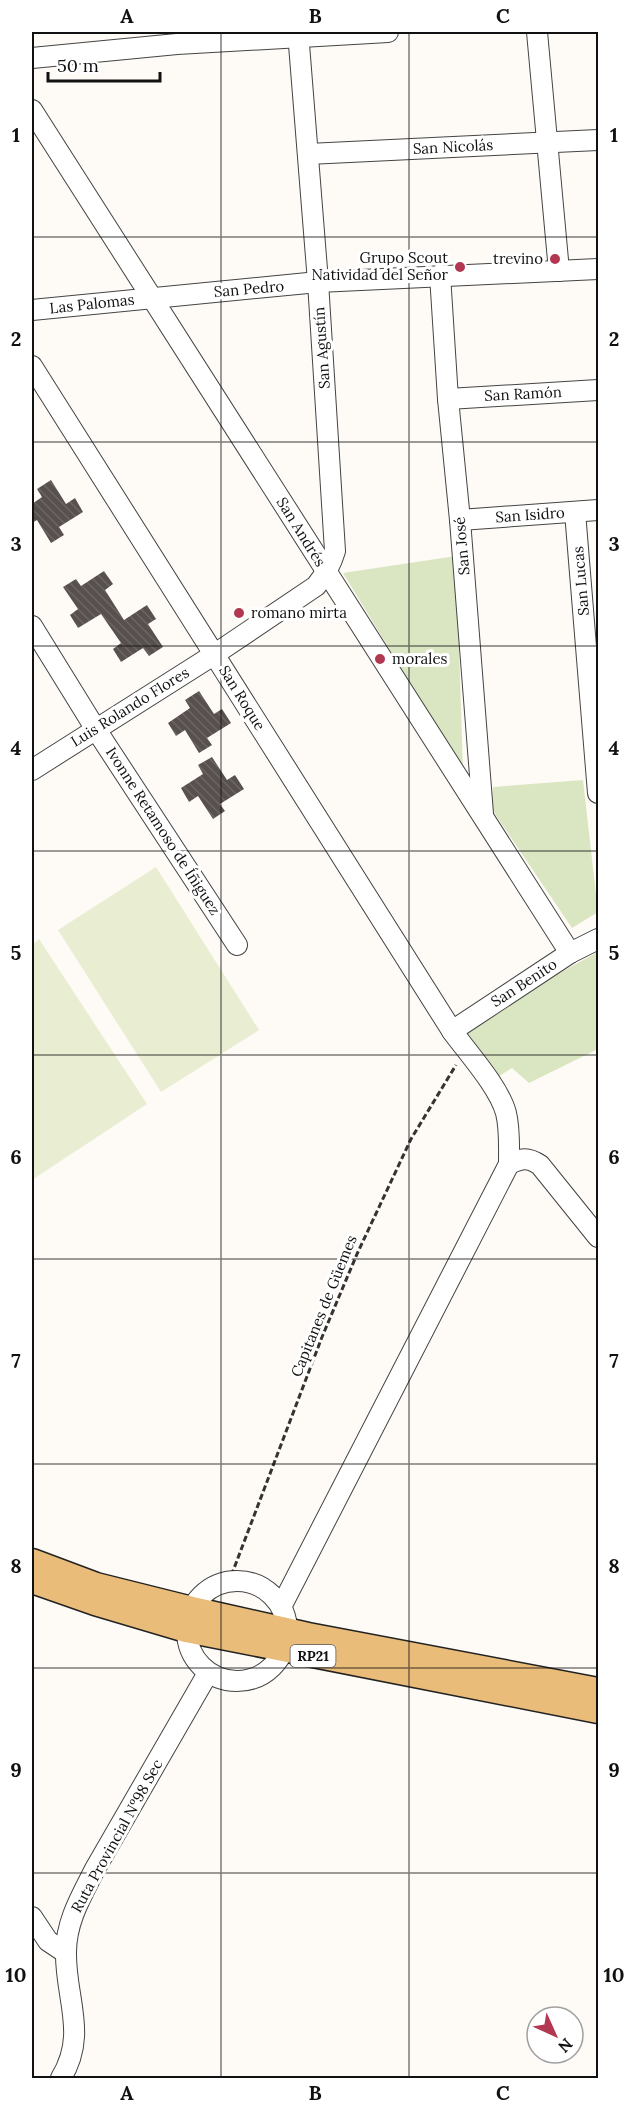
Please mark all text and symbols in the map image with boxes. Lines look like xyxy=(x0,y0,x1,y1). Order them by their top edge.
text: A xyxy=(120,3,134,28)
text: B xyxy=(308,3,322,28)
text: C xyxy=(496,3,510,28)
scale bar xyxy=(48,45,160,83)
text: 50 m xyxy=(57,54,99,77)
text: 1 xyxy=(12,122,20,147)
text: 1 xyxy=(610,122,618,147)
street label: San Nicolás xyxy=(412,135,494,158)
place label: Grupo Scout Natividad del Señor xyxy=(311,248,449,284)
place label: trevino xyxy=(493,249,543,268)
marker: trevino xyxy=(548,252,562,266)
marker: Grupo Scout Natividad del Señor xyxy=(453,260,467,274)
street label: San Pedro xyxy=(213,276,285,301)
street label: Las Palomas xyxy=(49,290,135,317)
street label: San Agustín xyxy=(309,306,334,390)
text: 2 xyxy=(11,326,21,351)
text: 2 xyxy=(609,326,619,351)
street label: San Ramón xyxy=(484,382,562,405)
street label: San Andrés xyxy=(273,494,330,570)
street label: San Isidro xyxy=(495,503,566,526)
street label: San José xyxy=(449,516,474,576)
text: 3 xyxy=(10,531,22,556)
text: 3 xyxy=(608,531,620,556)
street label: San Lucas xyxy=(568,546,593,617)
place label: romano mirta xyxy=(251,603,347,622)
marker: romano mirta xyxy=(232,606,246,620)
place label: morales xyxy=(392,649,448,668)
marker: morales xyxy=(373,652,387,666)
street label: Luis Rolando Flores xyxy=(67,662,192,751)
street label: San Roque xyxy=(215,662,270,734)
text: 4 xyxy=(11,735,22,760)
text: 4 xyxy=(609,735,620,760)
street label: Ivonne Retamoso de Íñiguez xyxy=(102,743,225,918)
text: 5 xyxy=(11,940,22,965)
text: 5 xyxy=(609,940,620,965)
street label: San Benito xyxy=(487,954,560,1011)
text: 6 xyxy=(10,1144,22,1169)
text: 6 xyxy=(608,1144,620,1169)
street label: Capitanes de Güemes xyxy=(286,1232,361,1380)
text: 7 xyxy=(11,1348,21,1373)
text: 7 xyxy=(609,1348,619,1373)
text: 8 xyxy=(10,1553,22,1578)
text: 8 xyxy=(608,1553,620,1578)
road number: RP21 xyxy=(290,1645,336,1667)
street label: Ruta Provincial Nº98 Sec xyxy=(67,1756,167,1916)
text: 9 xyxy=(10,1757,22,1782)
text: 9 xyxy=(608,1757,620,1782)
text: 10 xyxy=(6,1962,26,1987)
text: 10 xyxy=(604,1962,624,1987)
north arrow xyxy=(525,2005,585,2065)
text: N xyxy=(554,2034,577,2057)
text: A xyxy=(120,2080,134,2105)
text: B xyxy=(308,2080,322,2105)
text: C xyxy=(496,2080,510,2105)

